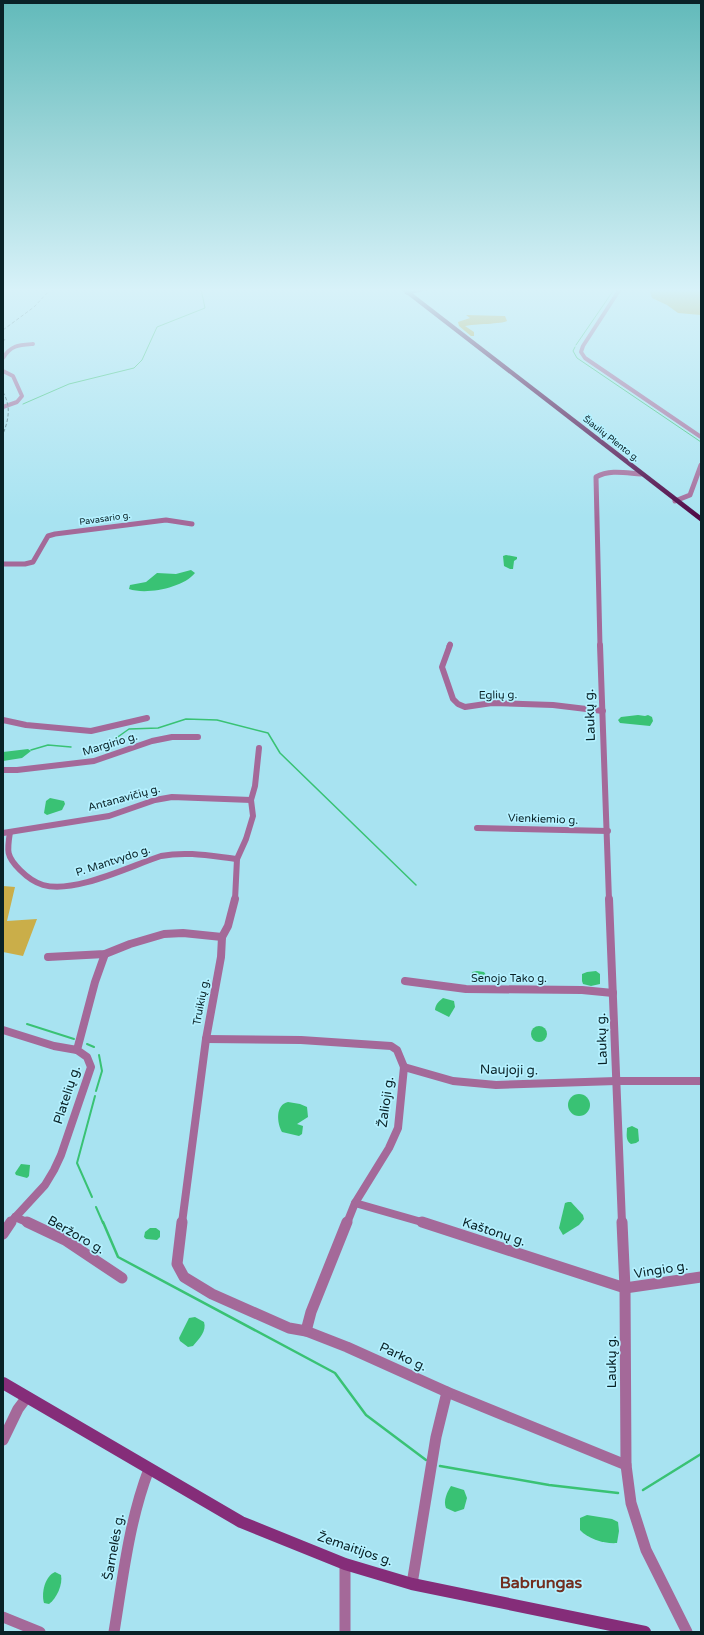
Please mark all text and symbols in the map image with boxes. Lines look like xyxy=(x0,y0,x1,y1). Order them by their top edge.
street label: Šiaulių Plento g. xyxy=(581,413,642,464)
street label: Pavasario g. xyxy=(79,510,131,528)
street label: Eglių g. xyxy=(479,688,518,702)
street label: Laukų g. xyxy=(581,688,599,742)
street label: Margirio g. xyxy=(81,729,139,759)
street label: Antanavičių g. xyxy=(86,782,162,814)
street label: Vienkiemio g. xyxy=(508,811,579,827)
street label: P. Mantvydo g. xyxy=(74,843,152,879)
street label: Senojo Tako g. xyxy=(471,972,547,985)
street label: Truikių g. xyxy=(190,977,212,1027)
street label: Laukų g. xyxy=(593,1012,611,1066)
street label: Naujoji g. xyxy=(480,1061,538,1079)
street label: Platelių g. xyxy=(50,1064,84,1126)
street label: Žalioji g. xyxy=(374,1075,398,1129)
street label: Beržoro g. xyxy=(45,1212,107,1258)
street label: Kaštonų g. xyxy=(460,1214,528,1250)
street label: Vingio g. xyxy=(633,1258,689,1282)
street label: Laukų g. xyxy=(604,1336,620,1388)
street label: Parko g. xyxy=(377,1339,429,1375)
street label: Šarnelės g. xyxy=(100,1512,128,1582)
street label: Žemaitijos g. xyxy=(315,1529,395,1569)
district label: Babrungas xyxy=(500,1573,583,1593)

